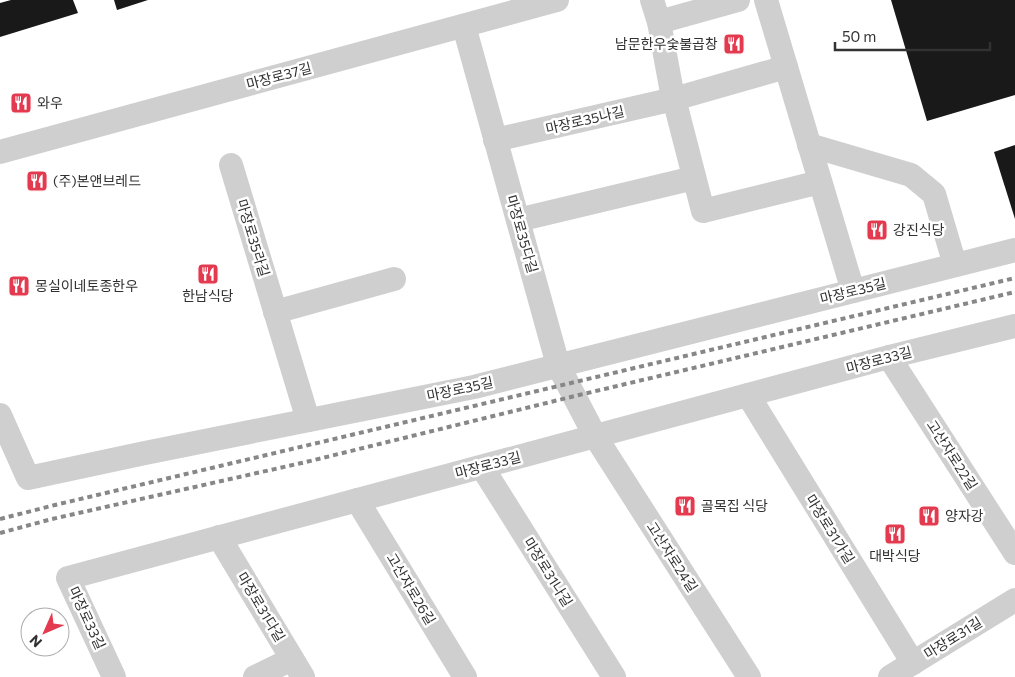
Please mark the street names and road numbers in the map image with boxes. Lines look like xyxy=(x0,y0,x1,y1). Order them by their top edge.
street label: 마장로37길 xyxy=(244,59,313,92)
street label: 마장로35나길 xyxy=(544,102,626,137)
street label: 마장로35다길 xyxy=(503,193,542,275)
street label: 마장로35라길 xyxy=(234,197,273,279)
street label: 마장로35길 xyxy=(818,274,888,307)
street label: 마장로33길 xyxy=(844,343,914,376)
street label: 마장로35길 xyxy=(425,373,495,404)
street label: 고산자로22길 xyxy=(924,417,981,493)
street label: 마장로33길 xyxy=(453,448,523,481)
street label: 마장로31가길 xyxy=(802,491,858,566)
street label: 고산자로24길 xyxy=(643,518,701,595)
street label: 마장로31나길 xyxy=(520,534,576,609)
street label: 고산자로26길 xyxy=(383,550,439,628)
street label: 마장로31다길 xyxy=(234,569,289,645)
street label: 마장로33길 xyxy=(65,584,109,652)
street label: 마장로31길 xyxy=(920,613,985,662)

